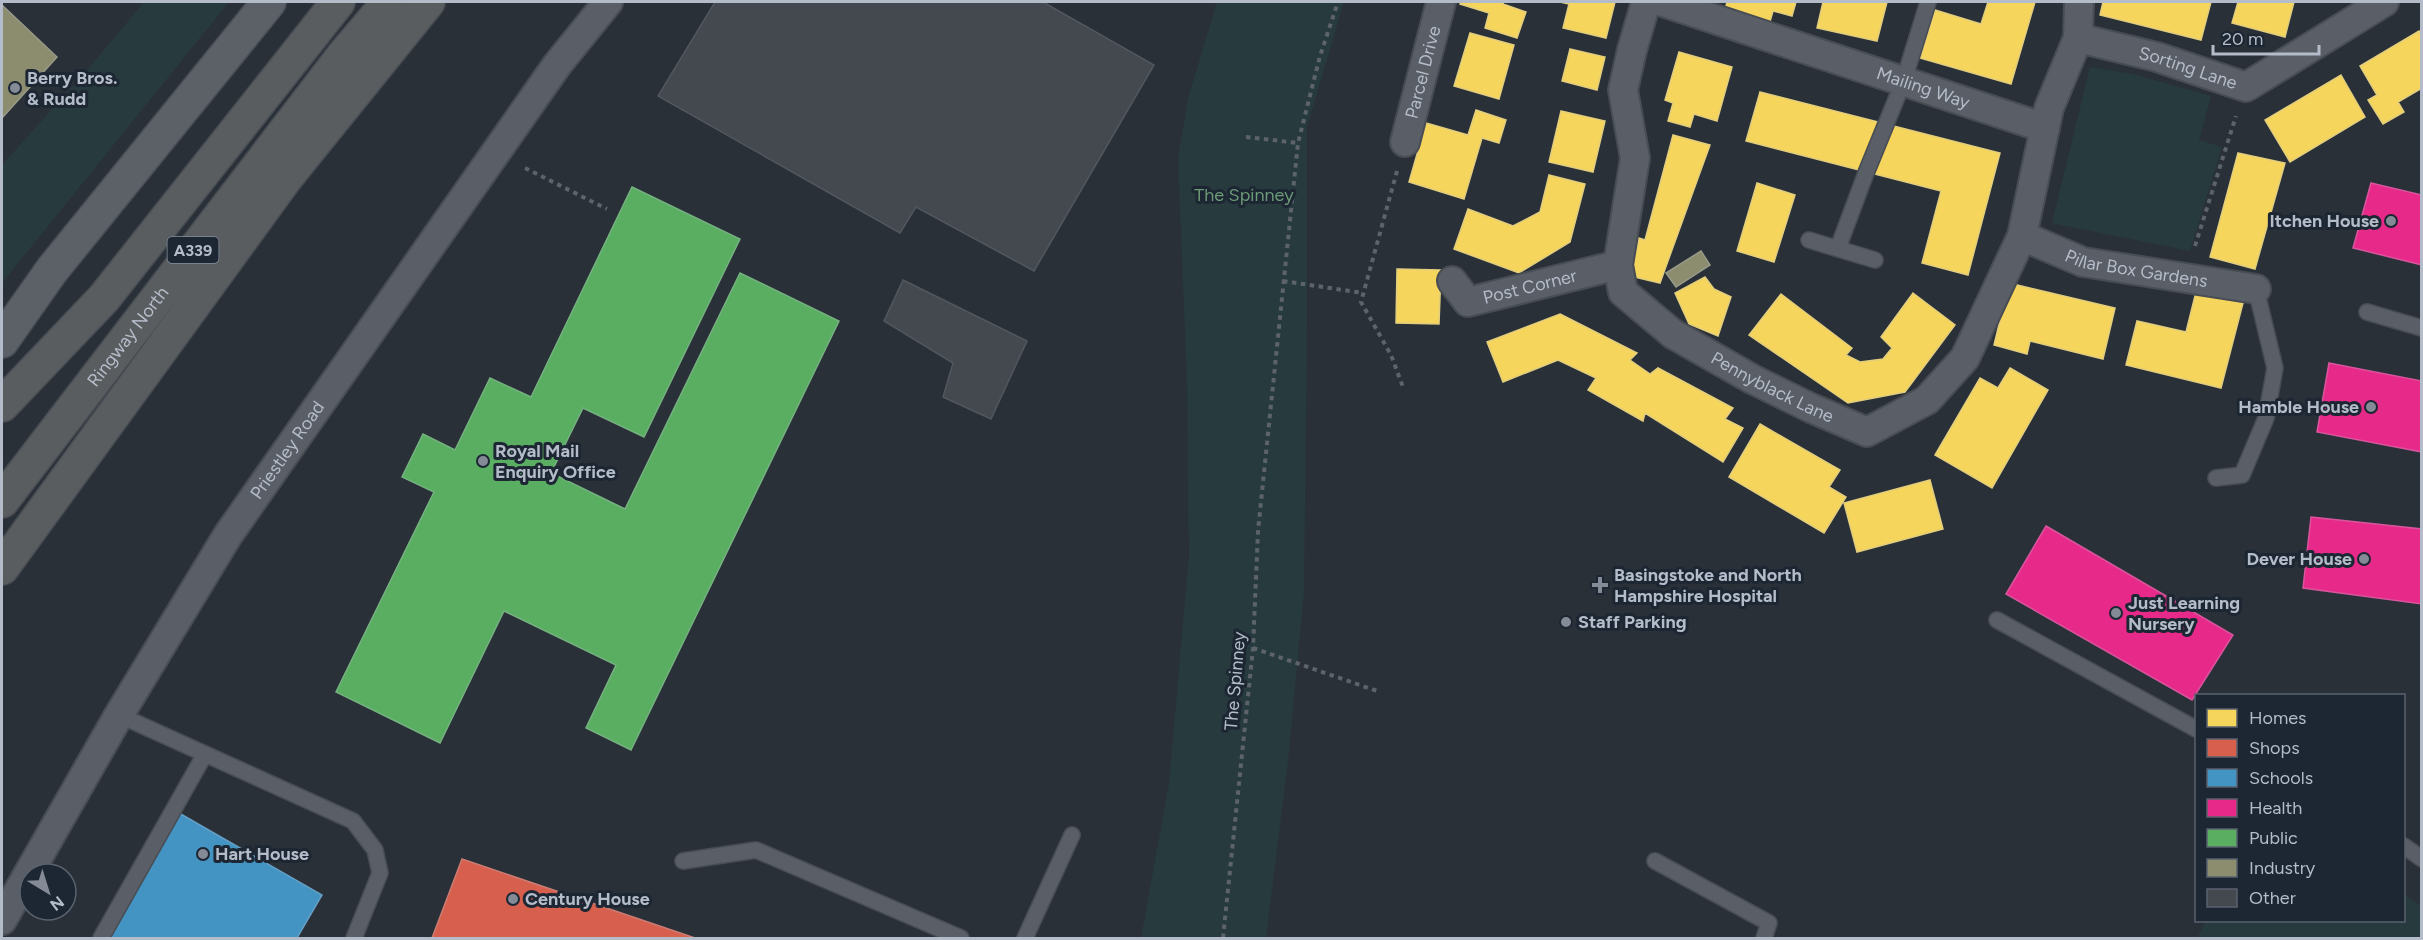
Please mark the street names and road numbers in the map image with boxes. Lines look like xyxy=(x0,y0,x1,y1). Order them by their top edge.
street label: Parcel Drive xyxy=(1400,23,1445,121)
street label: Sorting Lane xyxy=(2137,42,2240,94)
street label: Mailing Way xyxy=(1874,62,1973,114)
road number: A339 xyxy=(168,237,218,263)
street label: Pillar Box Gardens xyxy=(2062,245,2209,292)
street label: Post Corner xyxy=(1481,265,1579,309)
street label: Ringway North xyxy=(83,282,173,391)
street label: Pennyblack Lane xyxy=(1707,347,1837,427)
street label: Priestley Road xyxy=(245,397,329,503)
street label: The Spinney xyxy=(1220,630,1250,731)

